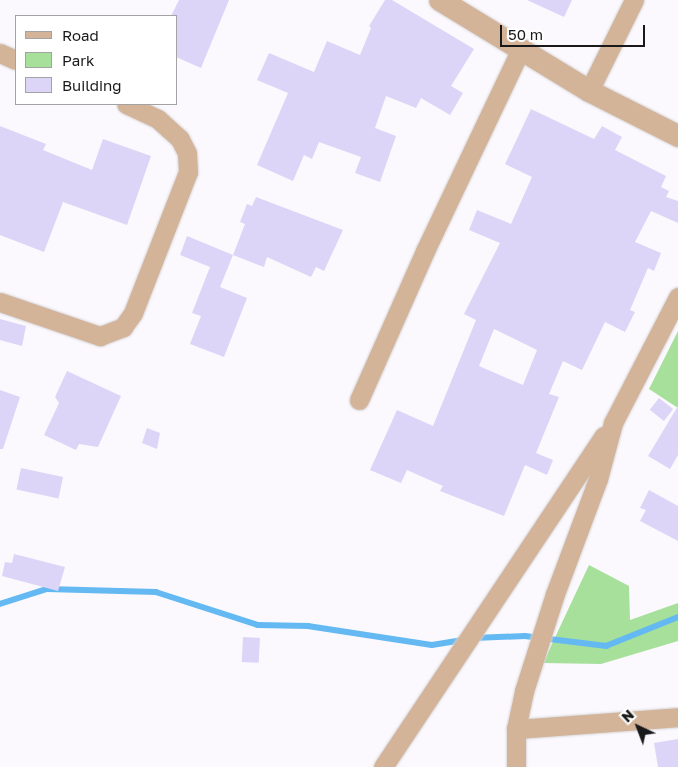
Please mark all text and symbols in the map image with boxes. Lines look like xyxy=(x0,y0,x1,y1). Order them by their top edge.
legend xyxy=(15,15,178,105)
scale bar xyxy=(503,15,648,47)
text: 50 m xyxy=(508,25,543,43)
text: Road xyxy=(62,26,99,44)
text: Park xyxy=(62,51,94,69)
text: Building xyxy=(62,76,122,94)
north arrow xyxy=(613,702,663,752)
text: N xyxy=(618,706,637,726)

